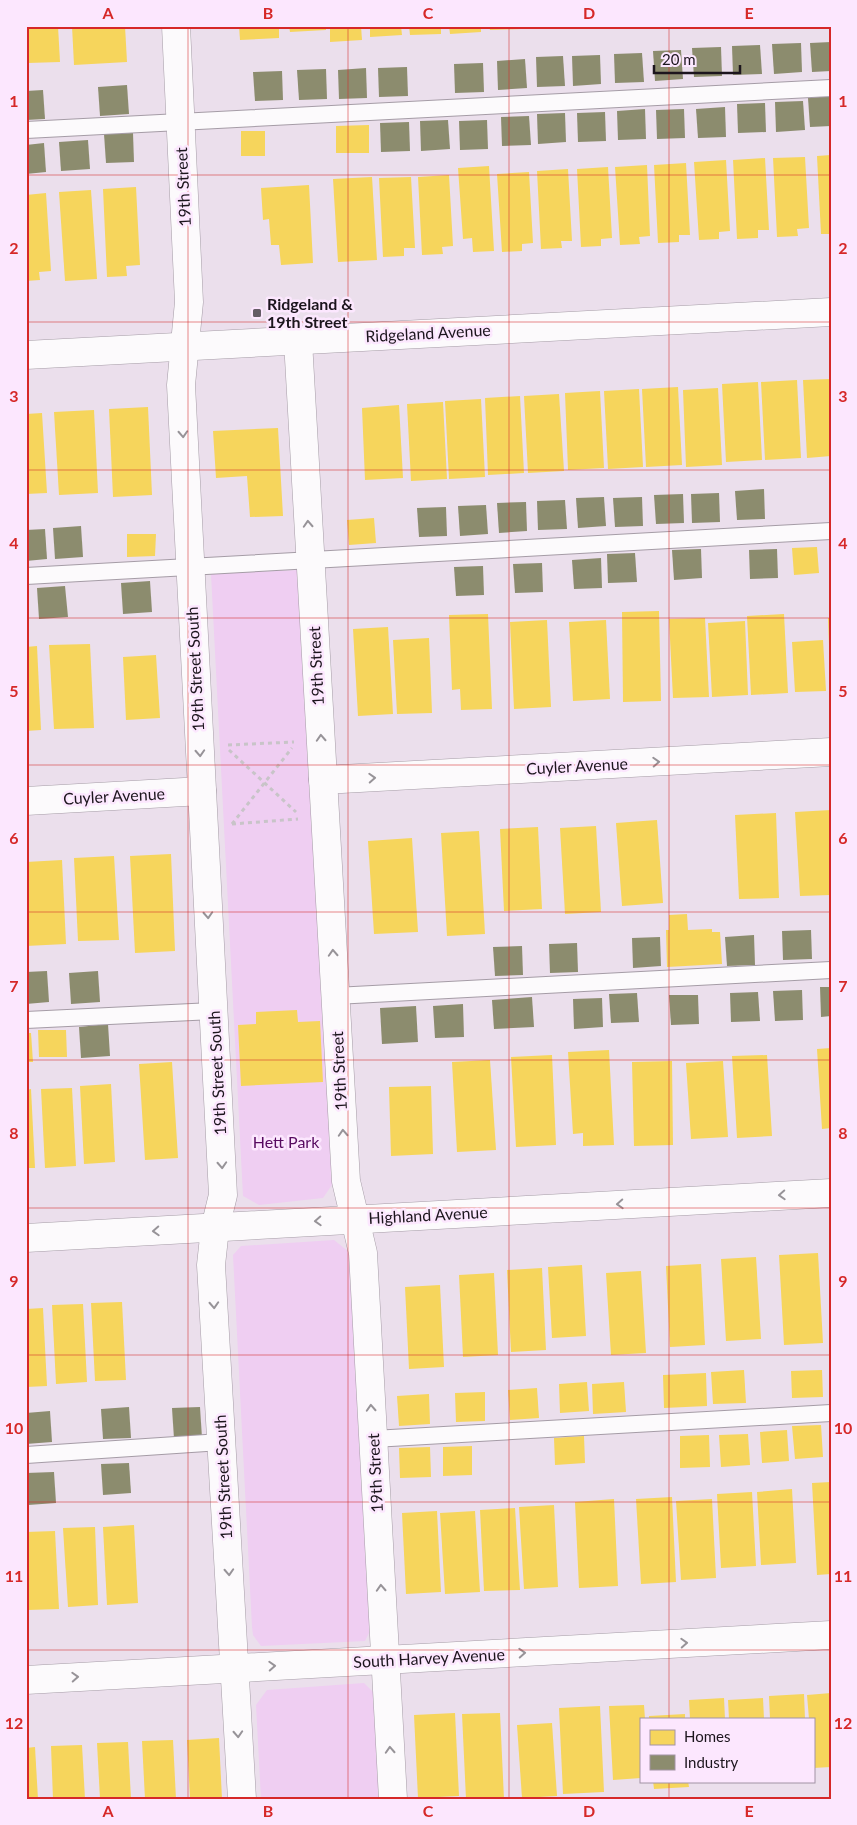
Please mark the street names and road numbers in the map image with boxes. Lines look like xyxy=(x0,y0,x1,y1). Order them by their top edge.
street label: 19th Street xyxy=(171,147,194,227)
street label: Ridgeland Avenue xyxy=(365,320,491,345)
street label: 19th Street South xyxy=(182,606,207,732)
street label: 19th Street xyxy=(304,626,327,706)
street label: Cuyler Avenue xyxy=(526,753,628,778)
street label: Cuyler Avenue xyxy=(63,783,165,808)
street label: 19th Street South xyxy=(204,1010,229,1136)
street label: 19th Street xyxy=(327,1031,350,1111)
street label: Highland Avenue xyxy=(368,1202,488,1227)
street label: 19th Street South xyxy=(210,1414,235,1540)
street label: 19th Street xyxy=(363,1433,386,1513)
street label: South Harvey Avenue xyxy=(353,1644,505,1671)

